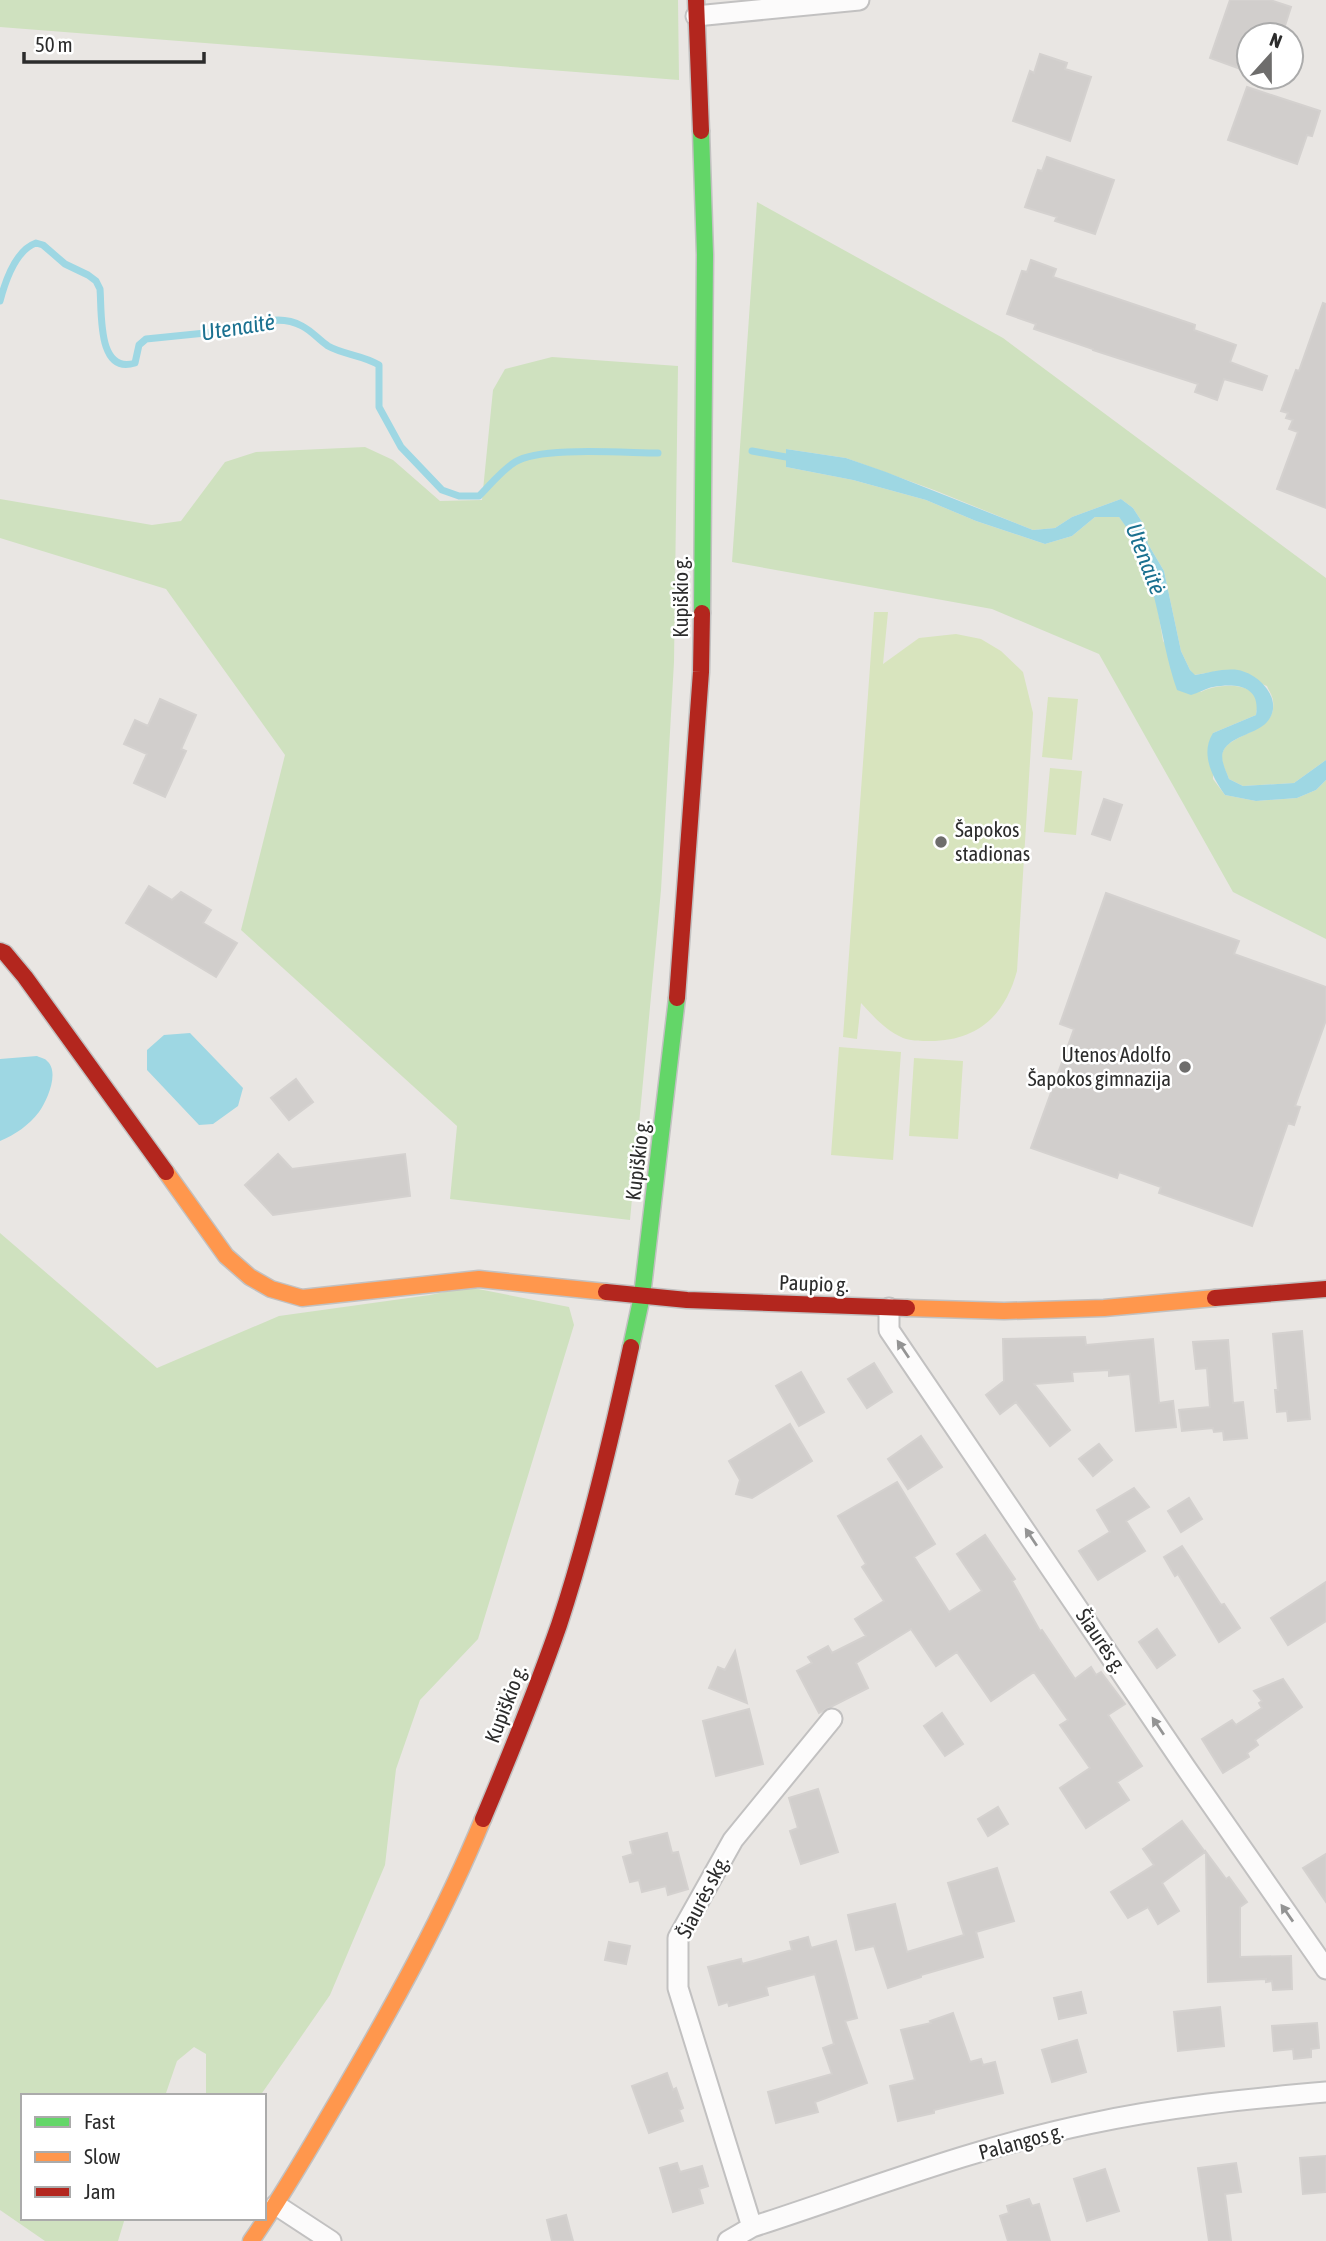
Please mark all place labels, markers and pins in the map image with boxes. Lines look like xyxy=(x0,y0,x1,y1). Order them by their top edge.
place label: Šapokos stadionas xyxy=(955,817,1030,865)
marker: Šapokos stadionas xyxy=(933,834,949,850)
place label: Utenos Adolfo Šapokos gimnazija xyxy=(1028,1042,1171,1090)
marker: Utenos Adolfo Šapokos gimnazija xyxy=(1177,1059,1193,1075)

